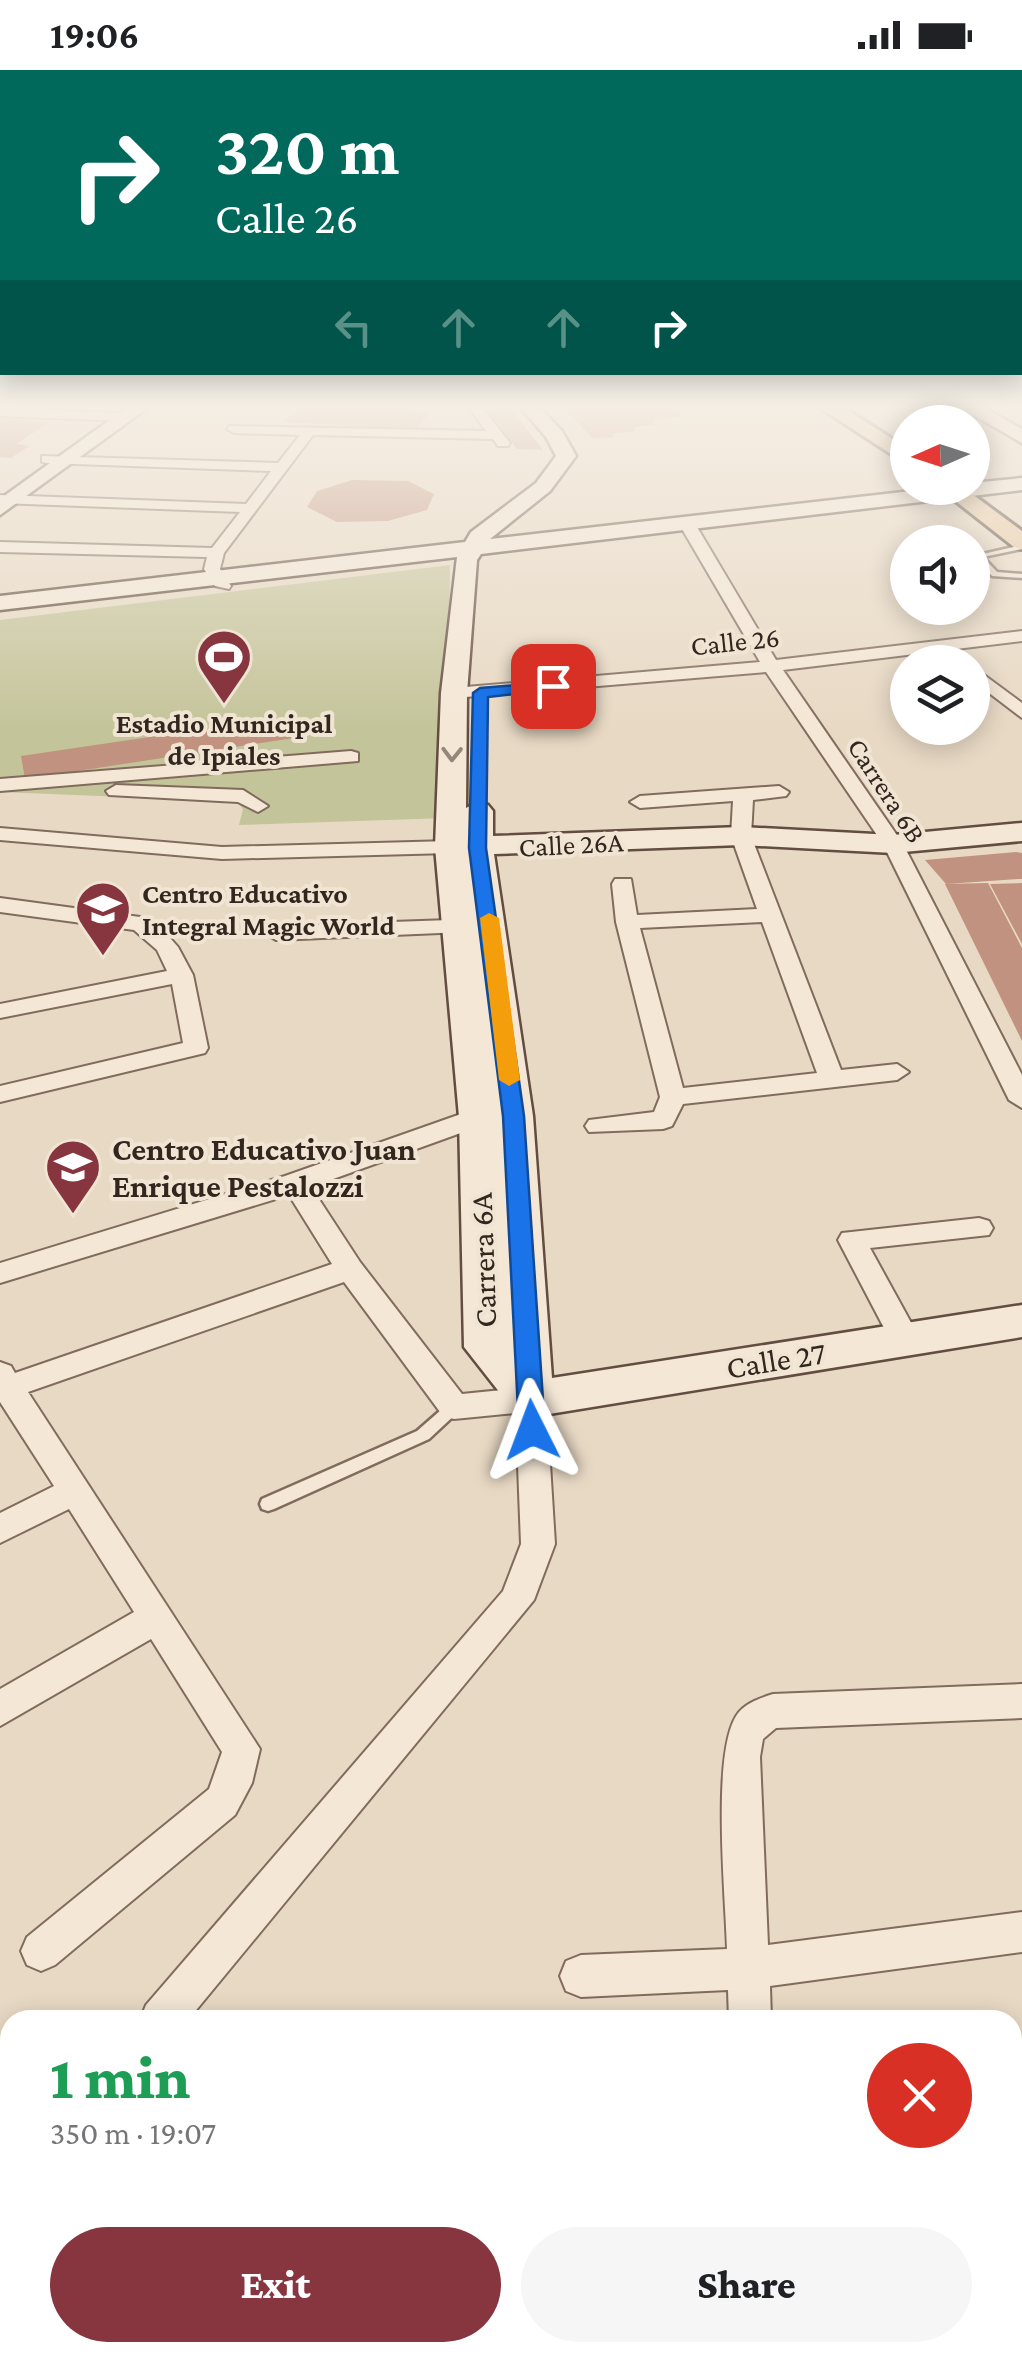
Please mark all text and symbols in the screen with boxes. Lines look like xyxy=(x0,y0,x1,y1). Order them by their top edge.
text: 19:06 xyxy=(50,14,139,56)
icon: right xyxy=(50,110,180,240)
text: 320 m xyxy=(215,111,399,189)
text: Calle 26 xyxy=(215,193,358,243)
icon: left xyxy=(326,300,381,355)
icon: ahead xyxy=(431,300,486,355)
icon: ahead xyxy=(536,300,591,355)
icon: right xyxy=(641,300,696,355)
north arrow xyxy=(890,405,990,505)
map controls xyxy=(890,405,990,745)
button: sound xyxy=(890,525,990,625)
street label: Calle 26 xyxy=(689,621,781,662)
sports icon: Estadio Municipal de Ipiales xyxy=(194,627,254,706)
pin xyxy=(511,644,596,729)
button: layers xyxy=(890,645,990,745)
icon: arrive xyxy=(526,659,581,714)
place label: Estadio Municipal de Ipiales xyxy=(116,708,332,771)
street label: Carrera 6B xyxy=(841,732,932,848)
one-way arrow xyxy=(442,746,463,762)
street label: Calle 26A xyxy=(518,826,624,863)
place label: Centro Educativo Integral Magic World xyxy=(142,878,395,941)
school or university icon: Centro Educativo Integral Magic World xyxy=(73,879,133,958)
place label: Centro Educativo Juan Enrique Pestalozzi xyxy=(112,1131,416,1204)
school or university icon: Centro Educativo Juan Enrique Pestalozzi xyxy=(43,1137,103,1216)
street label: Carrera 6A xyxy=(463,1191,503,1328)
street label: Calle 27 xyxy=(724,1334,828,1386)
position arrow xyxy=(480,1378,584,1482)
button: close xyxy=(867,2043,972,2148)
text: 1 min xyxy=(50,2044,190,2111)
text: 350 m · 19:07 xyxy=(50,2115,216,2151)
button: Exit xyxy=(50,2227,501,2342)
button: Share xyxy=(521,2227,972,2342)

